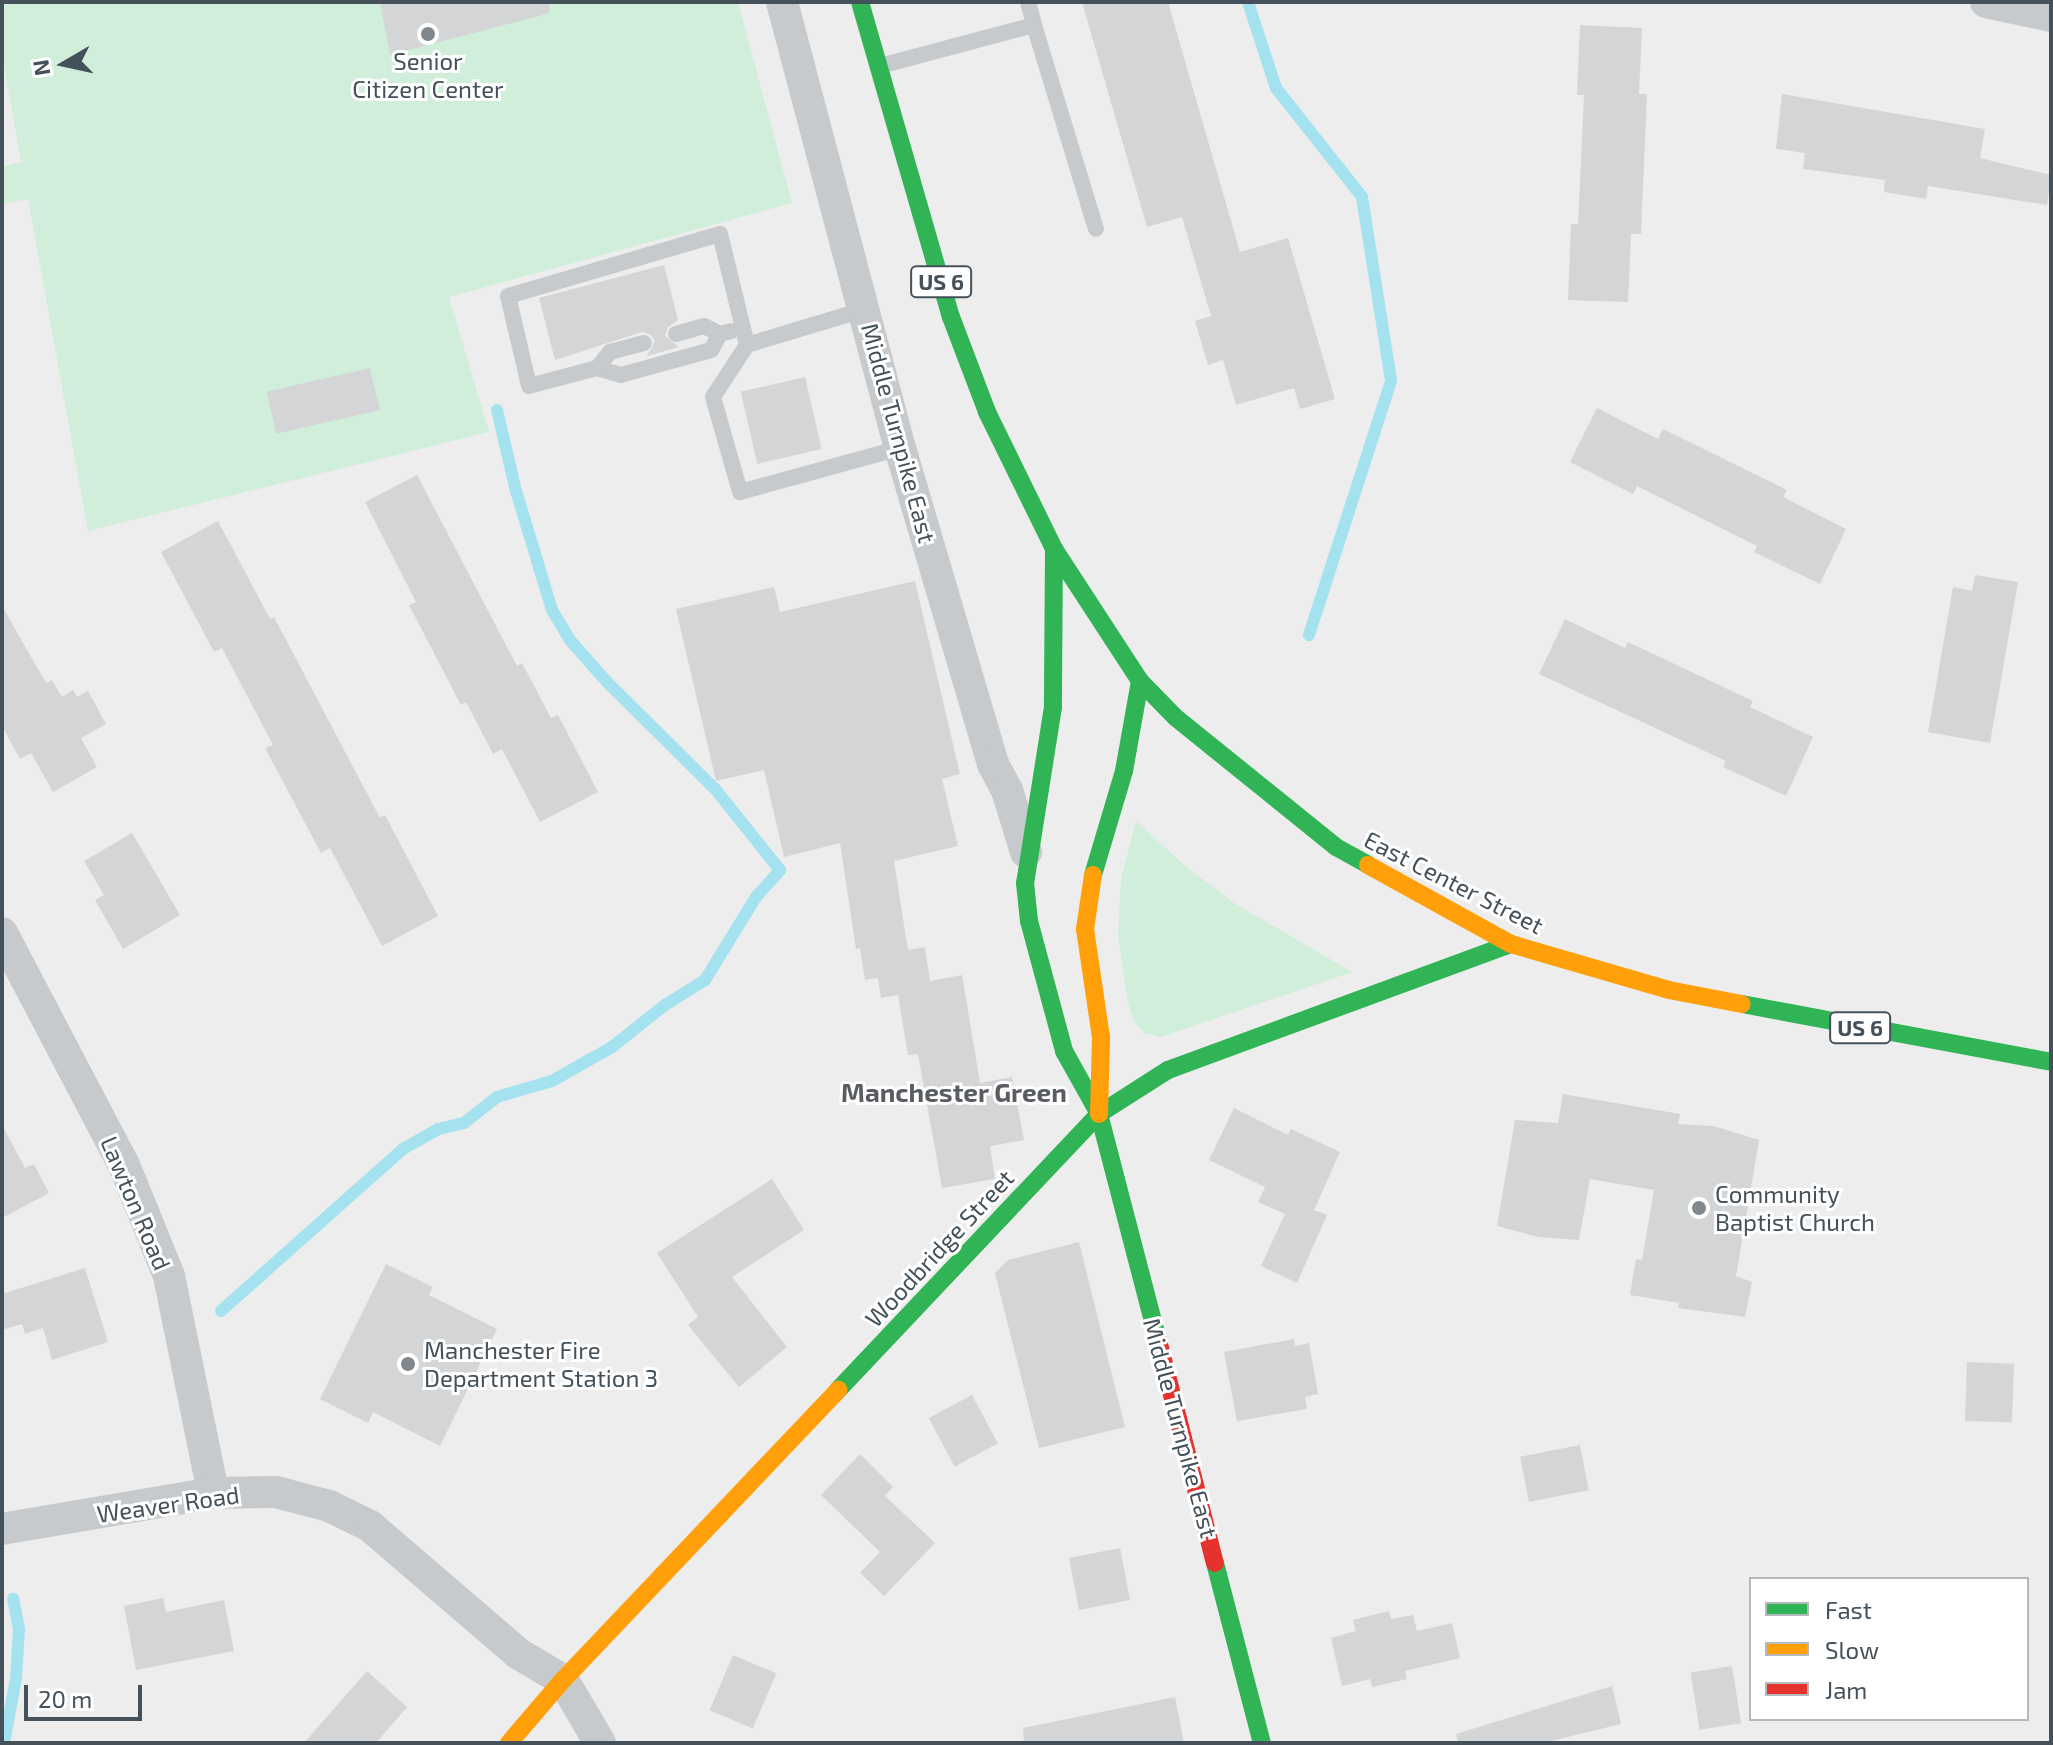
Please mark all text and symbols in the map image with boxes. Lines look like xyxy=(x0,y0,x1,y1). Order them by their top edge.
north arrow xyxy=(24,24,104,104)
marker: Senior Citizen Center xyxy=(419,25,437,43)
place label: Senior Citizen Center xyxy=(352,47,504,103)
text: N xyxy=(26,58,54,78)
road number: US 6 xyxy=(909,264,973,300)
street label: Middle Turnpike East xyxy=(856,320,942,546)
street label: East Center Street xyxy=(1359,824,1549,940)
road number: US 6 xyxy=(1828,1010,1892,1046)
district label: Manchester Green xyxy=(841,1076,1067,1108)
street label: Lawton Road xyxy=(95,1132,177,1274)
street label: Woodbridge Street xyxy=(859,1163,1019,1333)
place label: Community Baptist Church xyxy=(1715,1180,1875,1236)
marker: Community Baptist Church xyxy=(1690,1199,1708,1217)
street label: Middle Turnpike East xyxy=(1138,1315,1224,1541)
place label: Manchester Fire Department Station 3 xyxy=(424,1336,658,1392)
marker: Manchester Fire Department Station 3 xyxy=(399,1355,417,1373)
street label: Weaver Road xyxy=(95,1480,241,1528)
legend xyxy=(1749,1577,2029,1721)
text: Fast xyxy=(1825,1595,1872,1624)
text: Slow xyxy=(1825,1635,1879,1664)
scale bar xyxy=(28,1669,146,1719)
text: Jam xyxy=(1825,1675,1867,1704)
text: 20 m xyxy=(38,1684,92,1713)

